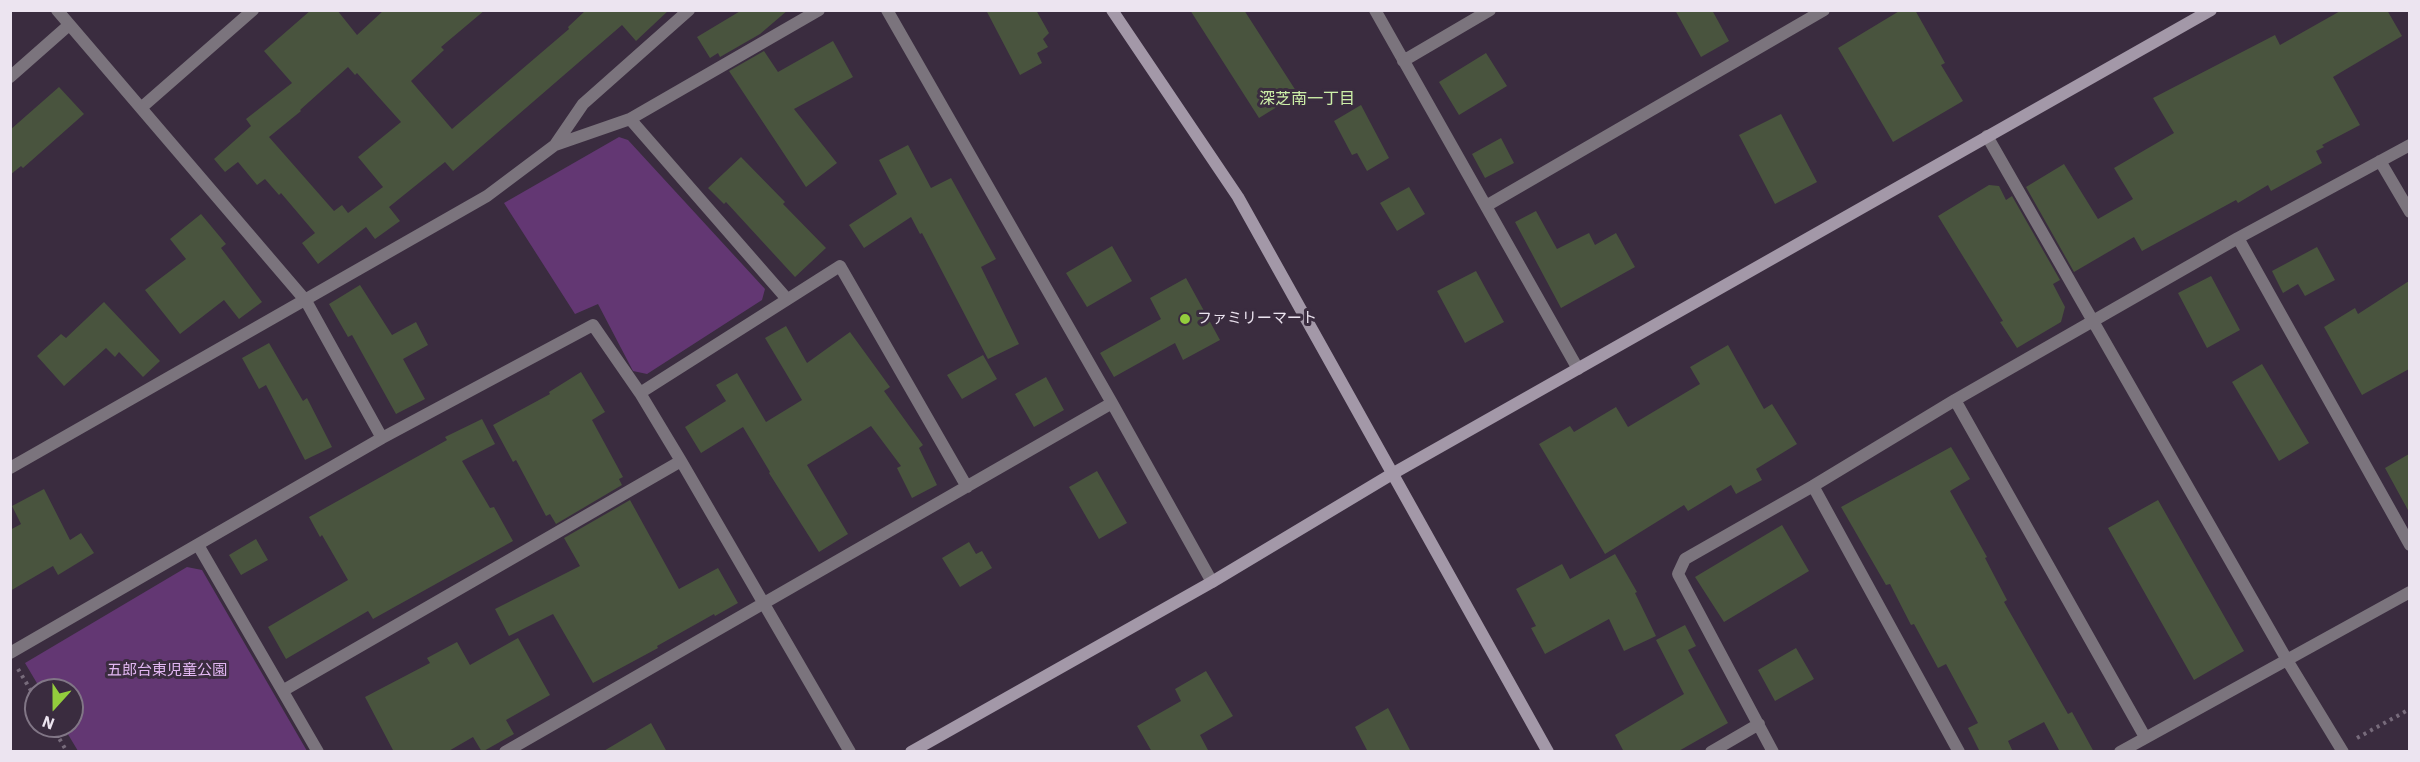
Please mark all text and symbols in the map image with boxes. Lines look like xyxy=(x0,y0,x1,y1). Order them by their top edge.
district label: 深芝南一丁目 xyxy=(1259,89,1355,109)
place label: ファミリーマート xyxy=(1197,310,1317,328)
marker: ファミリーマート xyxy=(1178,312,1192,326)
park label: 五郎台東児童公園 xyxy=(107,662,227,680)
north arrow xyxy=(24,678,84,738)
text: N xyxy=(39,712,57,734)

